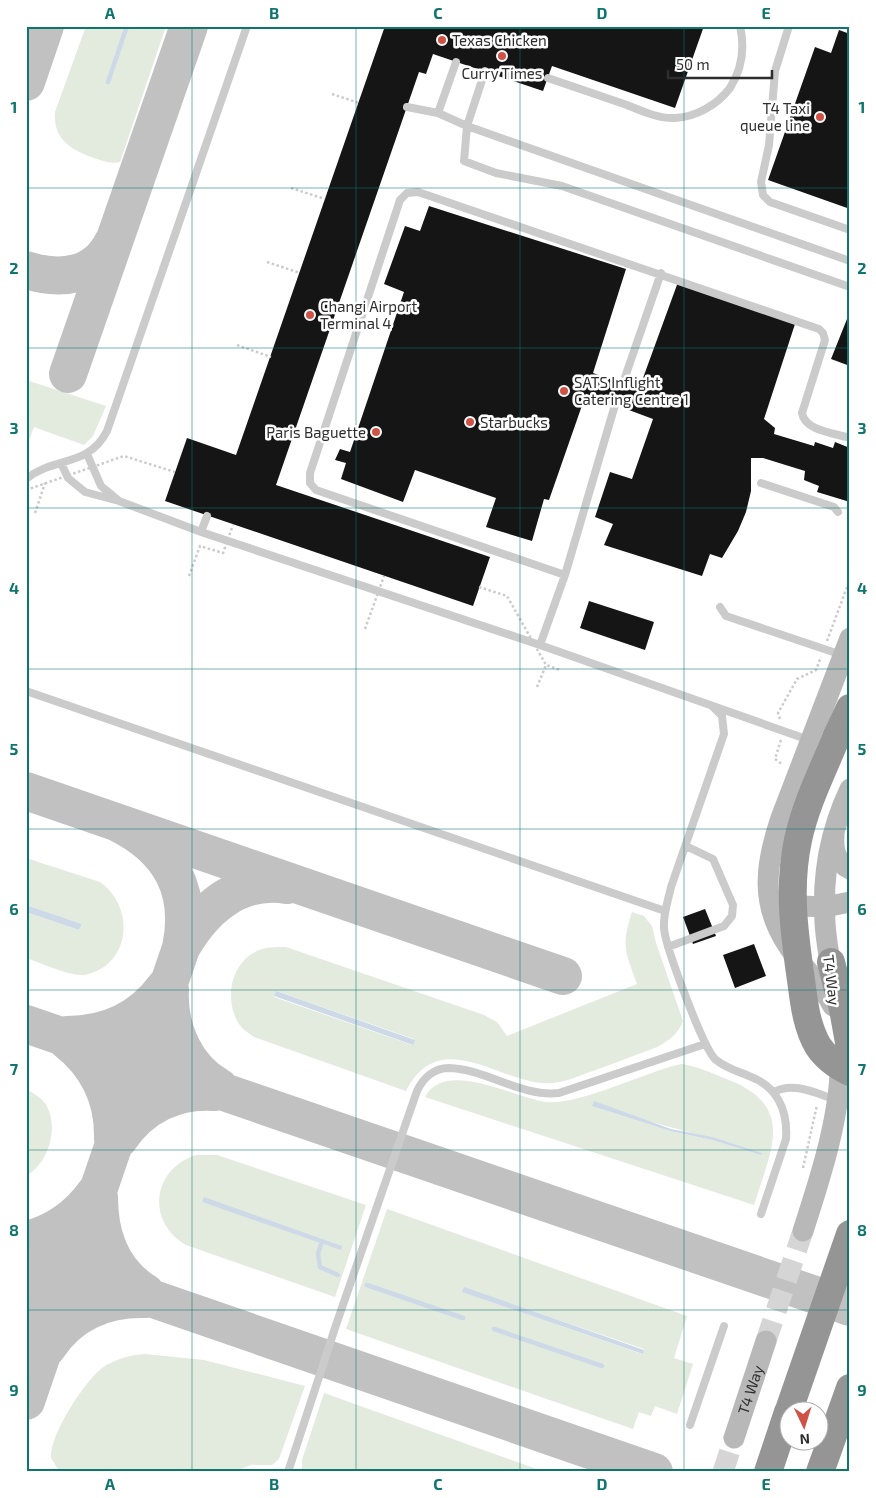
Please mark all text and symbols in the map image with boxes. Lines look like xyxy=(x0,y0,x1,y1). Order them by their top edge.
text: A xyxy=(105,3,116,22)
text: B xyxy=(269,3,279,22)
text: C xyxy=(433,3,443,22)
text: D xyxy=(597,3,608,22)
text: E xyxy=(761,3,771,22)
place label: Texas Chicken xyxy=(452,31,547,49)
marker: Texas Chicken xyxy=(436,34,448,46)
scale bar xyxy=(668,48,772,80)
marker: Curry Times xyxy=(496,50,508,62)
text: 50 m xyxy=(676,55,710,73)
place label: Curry Times xyxy=(462,64,543,82)
text: 1 xyxy=(11,97,17,116)
text: 1 xyxy=(859,97,865,116)
place label: T4 Taxi queue line xyxy=(740,99,810,134)
marker: T4 Taxi queue line xyxy=(814,111,826,123)
text: 2 xyxy=(9,258,19,277)
text: 2 xyxy=(857,258,867,277)
place label: Changi Airport Terminal 4 xyxy=(320,297,418,332)
marker: Changi Airport Terminal 4 xyxy=(304,309,316,321)
place label: SATS Inflight Catering Centre 1 xyxy=(574,373,689,408)
marker: SATS Inflight Catering Centre 1 xyxy=(558,385,570,397)
place label: Starbucks xyxy=(480,413,548,431)
marker: Starbucks xyxy=(464,416,476,428)
text: 3 xyxy=(9,418,19,437)
text: 3 xyxy=(857,418,867,437)
place label: Paris Baguette xyxy=(266,423,366,441)
marker: Paris Baguette xyxy=(370,426,382,438)
text: 4 xyxy=(9,578,19,597)
text: 4 xyxy=(857,578,867,597)
text: 5 xyxy=(10,739,19,758)
text: 5 xyxy=(858,739,867,758)
text: 6 xyxy=(9,899,19,918)
text: 6 xyxy=(857,899,867,918)
street label: T4 Way xyxy=(820,954,844,1006)
text: 7 xyxy=(10,1059,19,1078)
text: 7 xyxy=(858,1059,867,1078)
text: 8 xyxy=(9,1220,19,1239)
text: 8 xyxy=(857,1220,867,1239)
street label: T4 Way xyxy=(733,1363,766,1416)
text: 9 xyxy=(9,1380,19,1399)
text: 9 xyxy=(857,1380,867,1399)
north arrow xyxy=(778,1400,828,1450)
text: N xyxy=(799,1431,811,1448)
text: A xyxy=(105,1474,116,1493)
text: B xyxy=(269,1474,279,1493)
text: C xyxy=(433,1474,443,1493)
text: D xyxy=(597,1474,608,1493)
text: E xyxy=(761,1474,771,1493)

